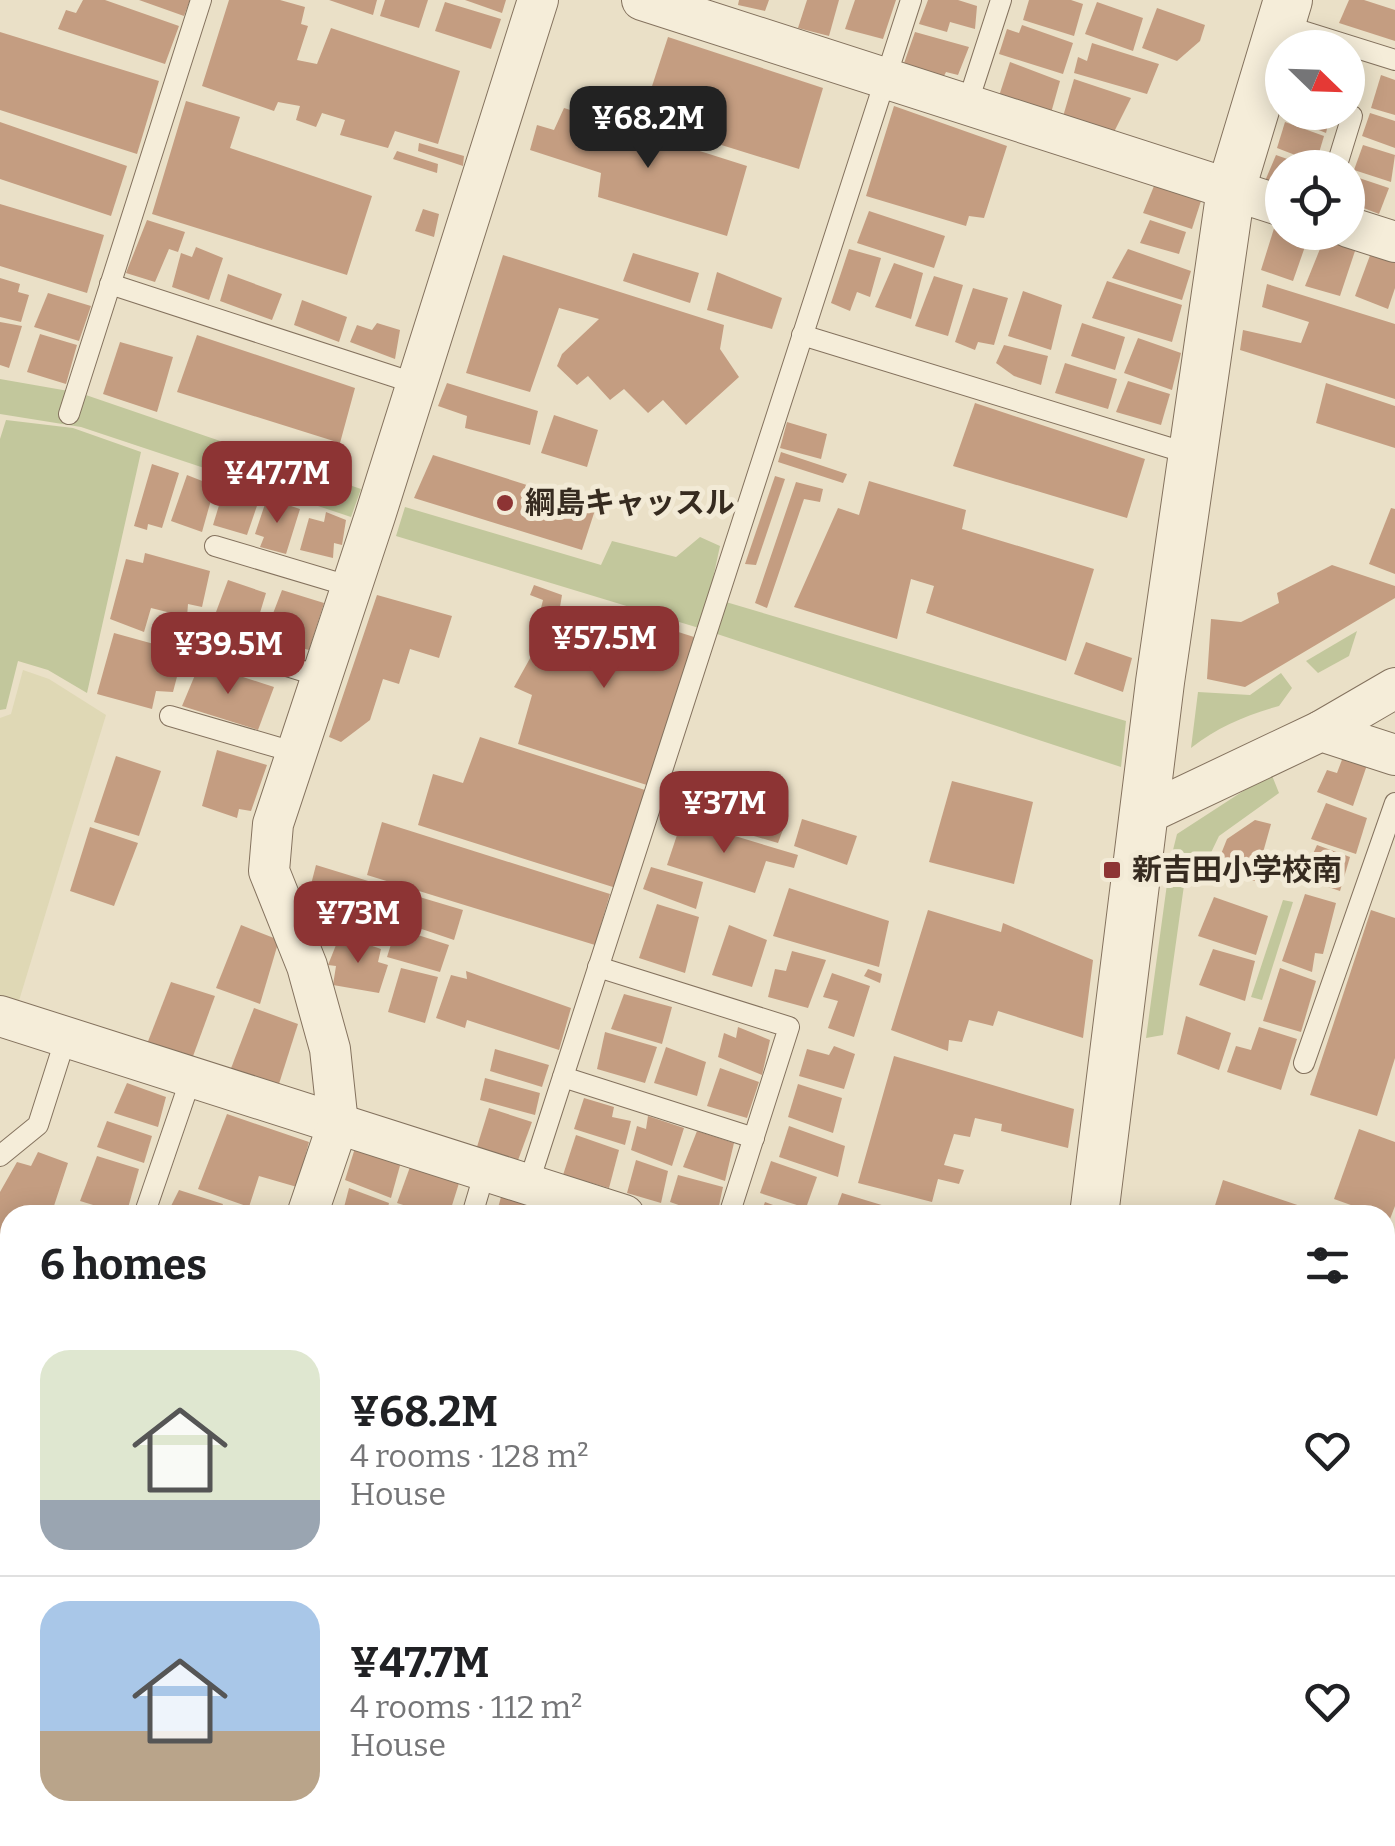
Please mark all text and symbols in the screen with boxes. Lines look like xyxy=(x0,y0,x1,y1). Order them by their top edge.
north arrow xyxy=(1265,30,1365,130)
map controls xyxy=(1265,30,1365,250)
pin: ¥68.2M xyxy=(567,86,729,171)
text: ¥68.2M xyxy=(592,99,704,137)
button: locate xyxy=(1265,150,1365,250)
pin: ¥47.7M xyxy=(196,441,358,526)
text: ¥47.7M xyxy=(224,454,330,492)
place label: 綱島キャッスル xyxy=(525,485,735,521)
marker: 綱島キャッスル xyxy=(494,492,516,514)
pin: ¥57.5M xyxy=(523,606,685,691)
pin: ¥39.5M xyxy=(147,612,309,697)
text: ¥57.5M xyxy=(551,619,657,657)
text: ¥39.5M xyxy=(173,625,283,663)
pin: ¥37M xyxy=(665,771,783,856)
text: ¥37M xyxy=(681,784,767,822)
place label: 新吉田小学校南 xyxy=(1132,852,1342,888)
marker: 新吉田小学校南 xyxy=(1101,859,1123,881)
pin: ¥73M xyxy=(299,881,417,966)
text: ¥73M xyxy=(316,894,400,932)
icon: filters xyxy=(1300,1238,1355,1293)
text: 6 homes xyxy=(40,1240,207,1290)
text: ¥68.2M xyxy=(350,1387,498,1437)
icon: home xyxy=(120,1390,240,1510)
icon: heart xyxy=(1300,1423,1355,1478)
text: 4 rooms · 128 m² xyxy=(350,1437,589,1475)
text: House xyxy=(350,1475,446,1513)
text: ¥47.7M xyxy=(350,1638,489,1688)
icon: home xyxy=(120,1641,240,1761)
icon: heart xyxy=(1300,1674,1355,1729)
text: 4 rooms · 112 m² xyxy=(350,1688,582,1726)
text: House xyxy=(350,1726,446,1764)

